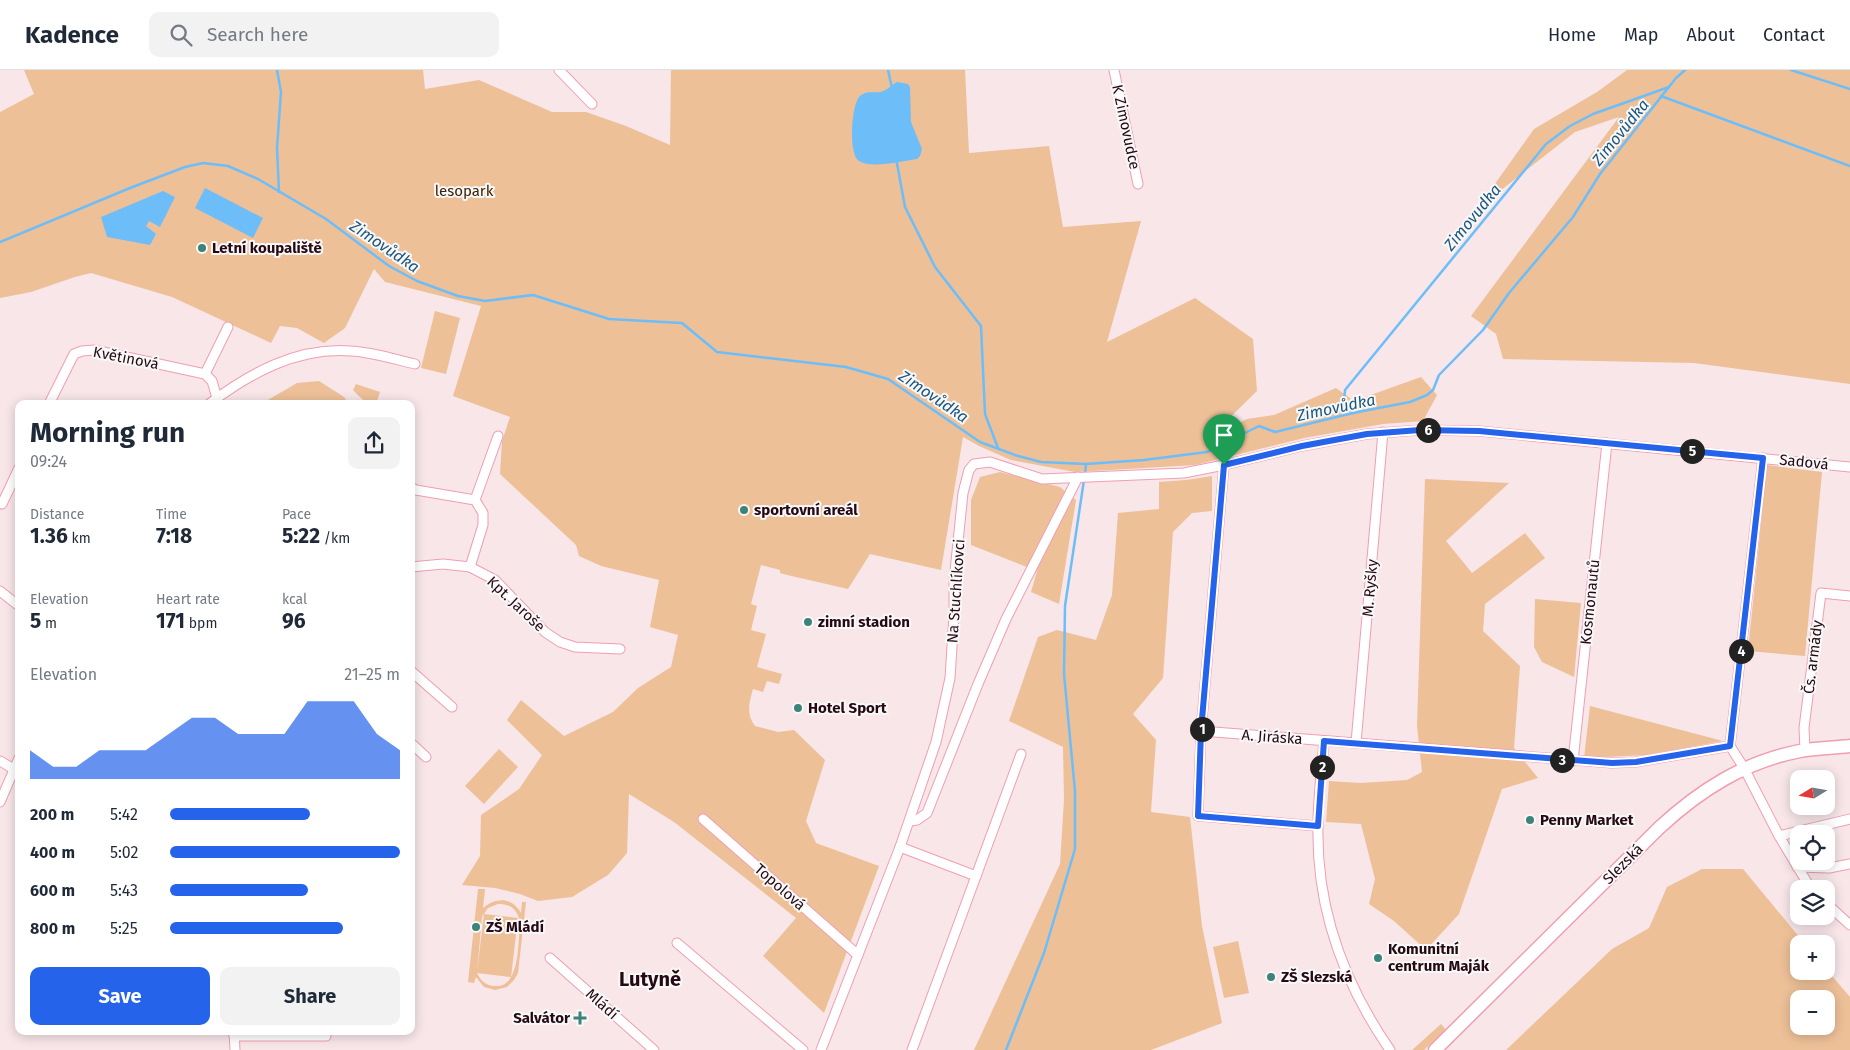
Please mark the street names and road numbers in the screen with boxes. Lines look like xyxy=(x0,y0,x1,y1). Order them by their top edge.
street label: K Zimovudce xyxy=(1108,83,1144,171)
street label: Květinová xyxy=(92,343,160,373)
street label: Sadová xyxy=(1779,450,1829,474)
street label: Na Stuchlíkovci xyxy=(943,538,969,644)
street label: M. Ryšky xyxy=(1359,558,1382,618)
street label: Kosmonautů xyxy=(1577,558,1603,646)
street label: Kpt. Jaroše xyxy=(483,573,549,635)
street label: Čs. armády xyxy=(1800,619,1827,695)
street label: A. Jiráska xyxy=(1241,726,1303,748)
street label: Slezská xyxy=(1599,840,1647,888)
street label: Topolová xyxy=(751,860,809,914)
street label: Mládí xyxy=(582,985,622,1023)

